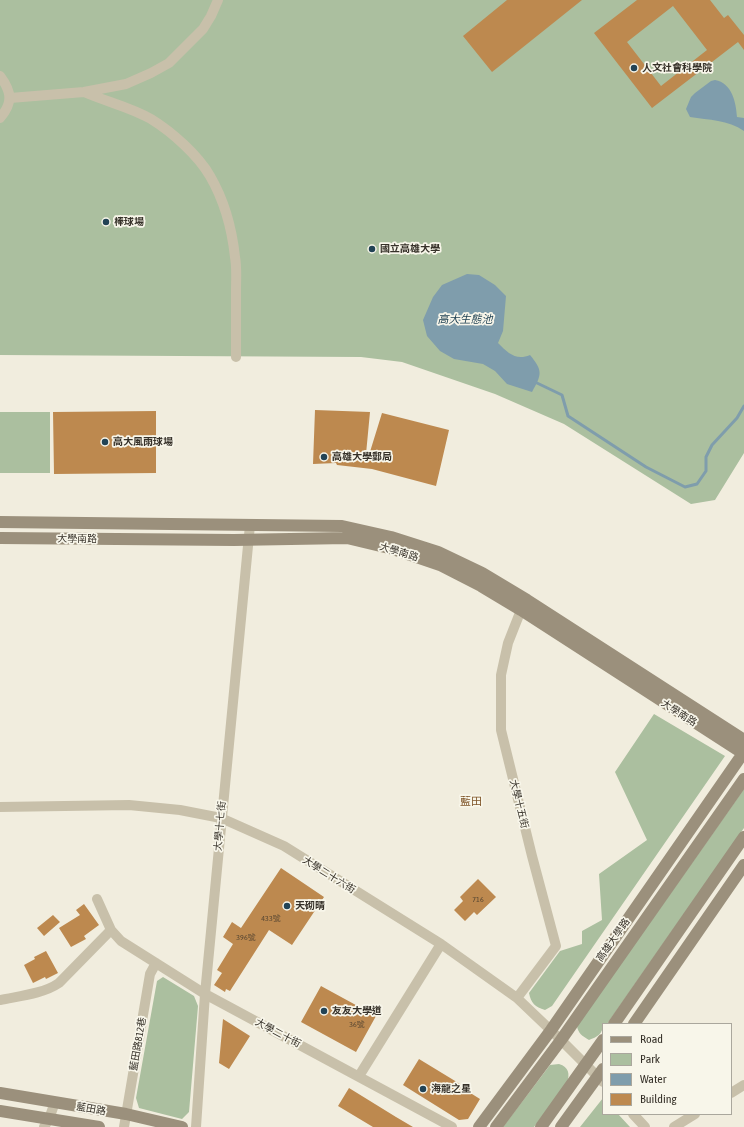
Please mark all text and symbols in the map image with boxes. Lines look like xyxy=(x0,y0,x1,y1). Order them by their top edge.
place label: 人文社會科學院 xyxy=(642,62,712,74)
marker: 人文社會科學院 xyxy=(629,63,639,73)
place label: 棒球場 xyxy=(114,216,144,228)
marker: 棒球場 xyxy=(101,217,111,227)
place label: 國立高雄大學 xyxy=(380,243,440,255)
marker: 國立高雄大學 xyxy=(367,244,377,254)
water label: 高大生態池 xyxy=(438,313,492,327)
place label: 高大風雨球場 xyxy=(113,436,173,448)
marker: 高大風雨球場 xyxy=(100,437,110,447)
place label: 高雄大學郵局 xyxy=(332,451,392,463)
marker: 高雄大學郵局 xyxy=(319,452,329,462)
street label: 大學南路 xyxy=(57,533,97,545)
street label: 大學南路 xyxy=(378,540,420,564)
street label: 大學南路 xyxy=(659,697,699,729)
street label: 大學十五街 xyxy=(507,778,531,830)
district label: 藍田 xyxy=(460,795,482,809)
street label: 大學十七街 xyxy=(212,801,228,851)
street label: 大學二十六街 xyxy=(300,854,358,896)
house number: 716 xyxy=(472,894,484,904)
place label: 天砌晴 xyxy=(295,900,325,912)
marker: 天砌晴 xyxy=(282,901,292,911)
house number: 433號 xyxy=(261,913,281,923)
street label: 高雄大學路 xyxy=(594,916,632,964)
house number: 396號 xyxy=(236,932,256,942)
place label: 友友大學道 xyxy=(332,1005,382,1017)
marker: 友友大學道 xyxy=(319,1006,329,1016)
street label: 藍田路812巷 xyxy=(127,1016,149,1072)
street label: 大學二十街 xyxy=(253,1016,303,1050)
house number: 36號 xyxy=(349,1019,365,1029)
legend xyxy=(602,1023,732,1115)
text: Road xyxy=(640,1032,663,1046)
text: Park xyxy=(640,1052,660,1066)
text: Water xyxy=(640,1072,666,1086)
place label: 海龍之星 xyxy=(431,1083,471,1095)
marker: 海龍之星 xyxy=(418,1084,428,1094)
text: Building xyxy=(640,1092,677,1106)
street label: 藍田路 xyxy=(75,1100,107,1118)

